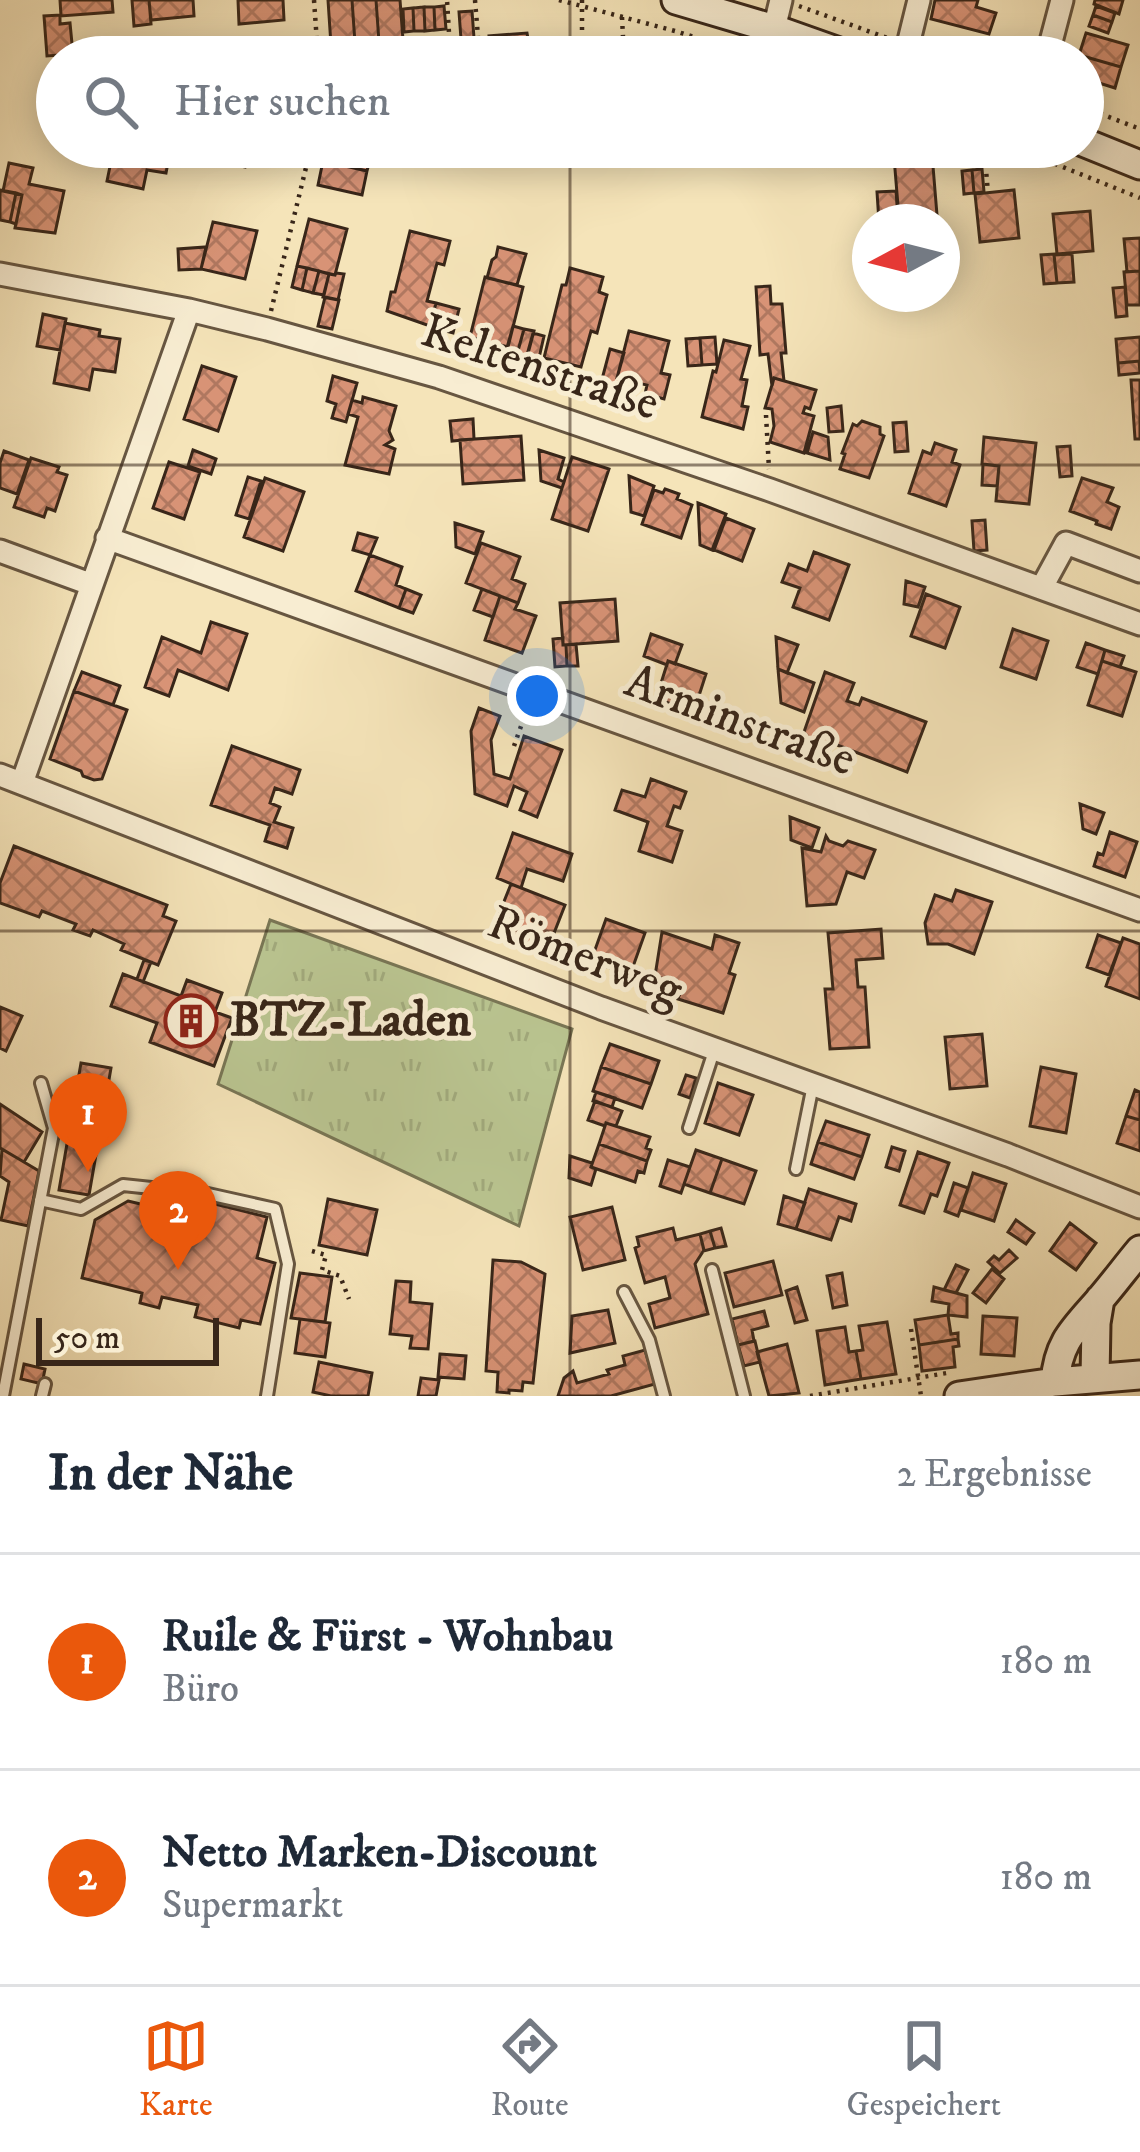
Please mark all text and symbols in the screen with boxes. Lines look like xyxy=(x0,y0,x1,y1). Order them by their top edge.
search box xyxy=(36,36,1104,168)
icon: search xyxy=(78,69,144,135)
text: Hier suchen xyxy=(174,74,390,130)
north arrow xyxy=(852,204,960,312)
street label: Keltenstraße xyxy=(414,301,666,435)
street label: Arminstraße xyxy=(617,652,863,790)
your location xyxy=(507,666,567,726)
street label: Römerweg xyxy=(479,893,691,1022)
place label: BTZ-Laden xyxy=(230,991,472,1051)
building icon: BTZ-Laden xyxy=(163,993,219,1049)
pin: 1 xyxy=(49,1073,127,1172)
pin: 2 xyxy=(139,1171,217,1270)
scale bar xyxy=(36,1312,219,1365)
text: 50 m xyxy=(54,1318,120,1359)
text: In der Nähe xyxy=(48,1442,293,1506)
text: 2 Ergebnisse xyxy=(896,1450,1092,1499)
text: Ruile & Fürst - Wohnbau xyxy=(162,1609,613,1665)
text: 1 xyxy=(80,1637,94,1686)
text: 180 m xyxy=(1000,1637,1092,1686)
text: Büro xyxy=(162,1665,239,1714)
text: Netto Marken-Discount xyxy=(162,1825,597,1881)
text: 2 xyxy=(77,1853,97,1902)
text: 180 m xyxy=(1000,1853,1092,1902)
text: Supermarkt xyxy=(162,1881,343,1930)
tab: Karte xyxy=(139,2013,213,2126)
tab: Route xyxy=(491,2013,569,2126)
tab: Gespeichert xyxy=(847,2013,1001,2126)

